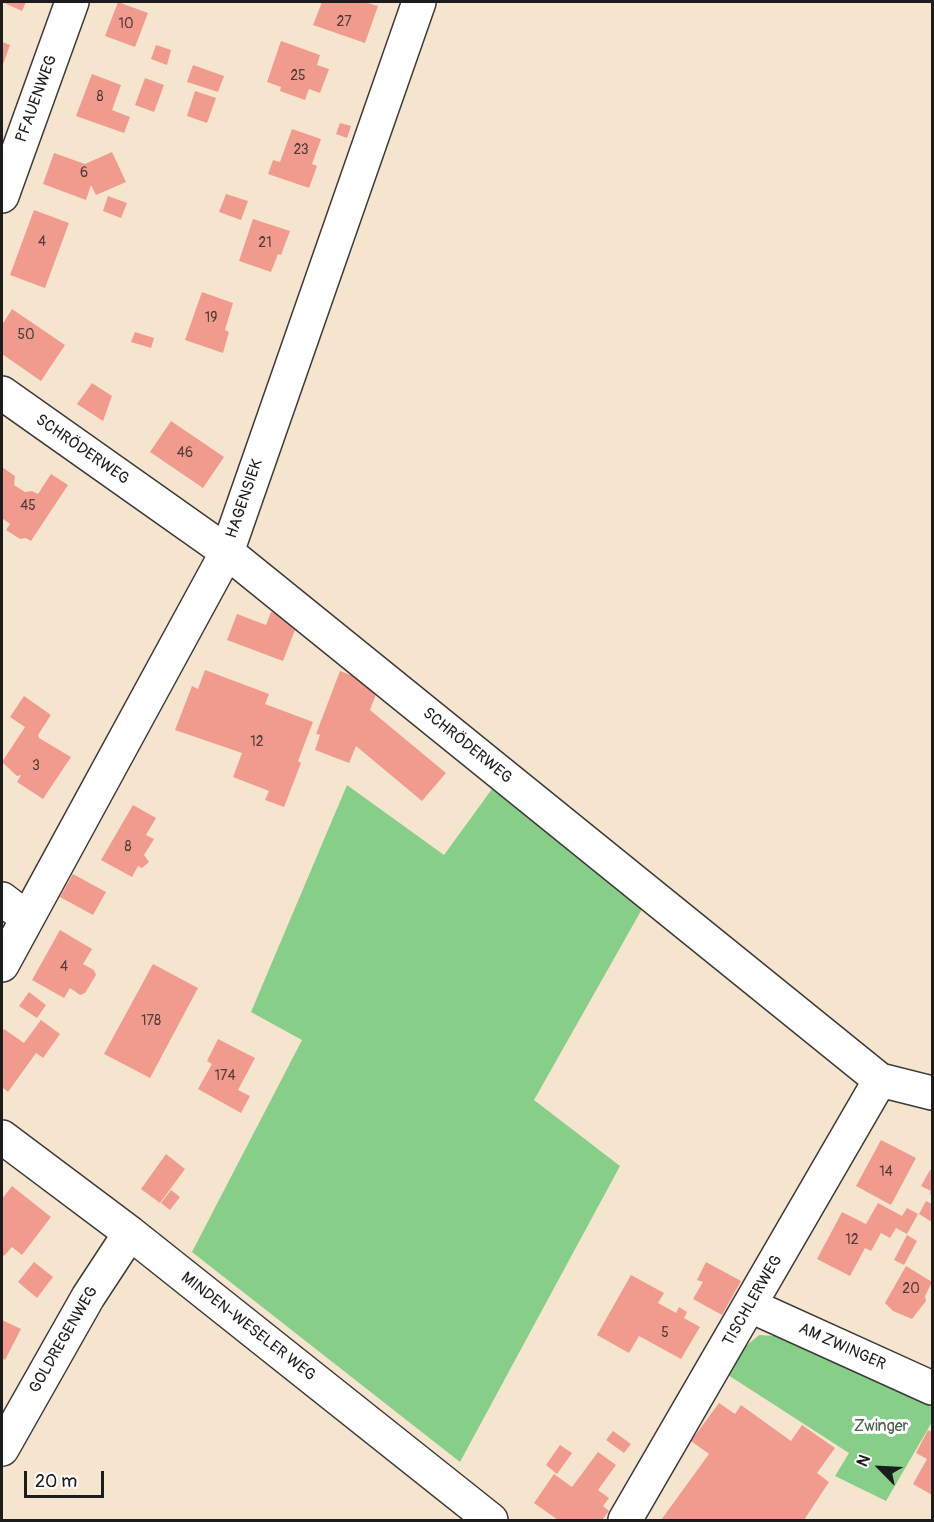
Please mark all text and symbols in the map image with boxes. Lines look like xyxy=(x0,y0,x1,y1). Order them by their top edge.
house number: 27 xyxy=(336,14,352,30)
house number: 10 xyxy=(118,16,134,32)
street label: PFAUENWEG xyxy=(12,53,62,145)
house number: 25 xyxy=(290,68,306,84)
house number: 8 xyxy=(96,89,104,105)
house number: 23 xyxy=(293,142,309,158)
house number: 6 xyxy=(80,165,88,181)
house number: 4 xyxy=(38,234,46,250)
house number: 21 xyxy=(258,235,272,251)
house number: 19 xyxy=(205,310,217,326)
house number: 50 xyxy=(17,327,35,343)
street label: SCHRÖDERWEG xyxy=(32,411,132,489)
house number: 46 xyxy=(177,445,193,461)
street label: HAGENSIEK xyxy=(223,457,267,541)
house number: 45 xyxy=(20,498,36,514)
street label: SCHRÖDERWEG xyxy=(418,704,516,788)
house number: 12 xyxy=(250,734,264,750)
house number: 3 xyxy=(32,758,40,774)
house number: 8 xyxy=(124,839,132,855)
house number: 4 xyxy=(60,959,68,975)
house number: 178 xyxy=(141,1013,161,1029)
house number: 174 xyxy=(215,1068,235,1084)
house number: 14 xyxy=(879,1164,893,1180)
house number: 12 xyxy=(845,1232,859,1248)
street label: TISCHLERWEG xyxy=(719,1252,787,1350)
street label: MINDEN-WESELER WEG xyxy=(177,1269,319,1385)
house number: 20 xyxy=(902,1281,920,1297)
street label: GOLDREGENWEG xyxy=(26,1283,102,1397)
street label: AM ZWINGER xyxy=(795,1319,889,1375)
house number: 5 xyxy=(661,1325,669,1341)
park label: Zwinger xyxy=(854,1417,908,1437)
north arrow xyxy=(850,1438,910,1498)
text: N xyxy=(852,1452,875,1470)
scale bar xyxy=(27,1459,106,1497)
text: 20 m xyxy=(35,1470,77,1493)

